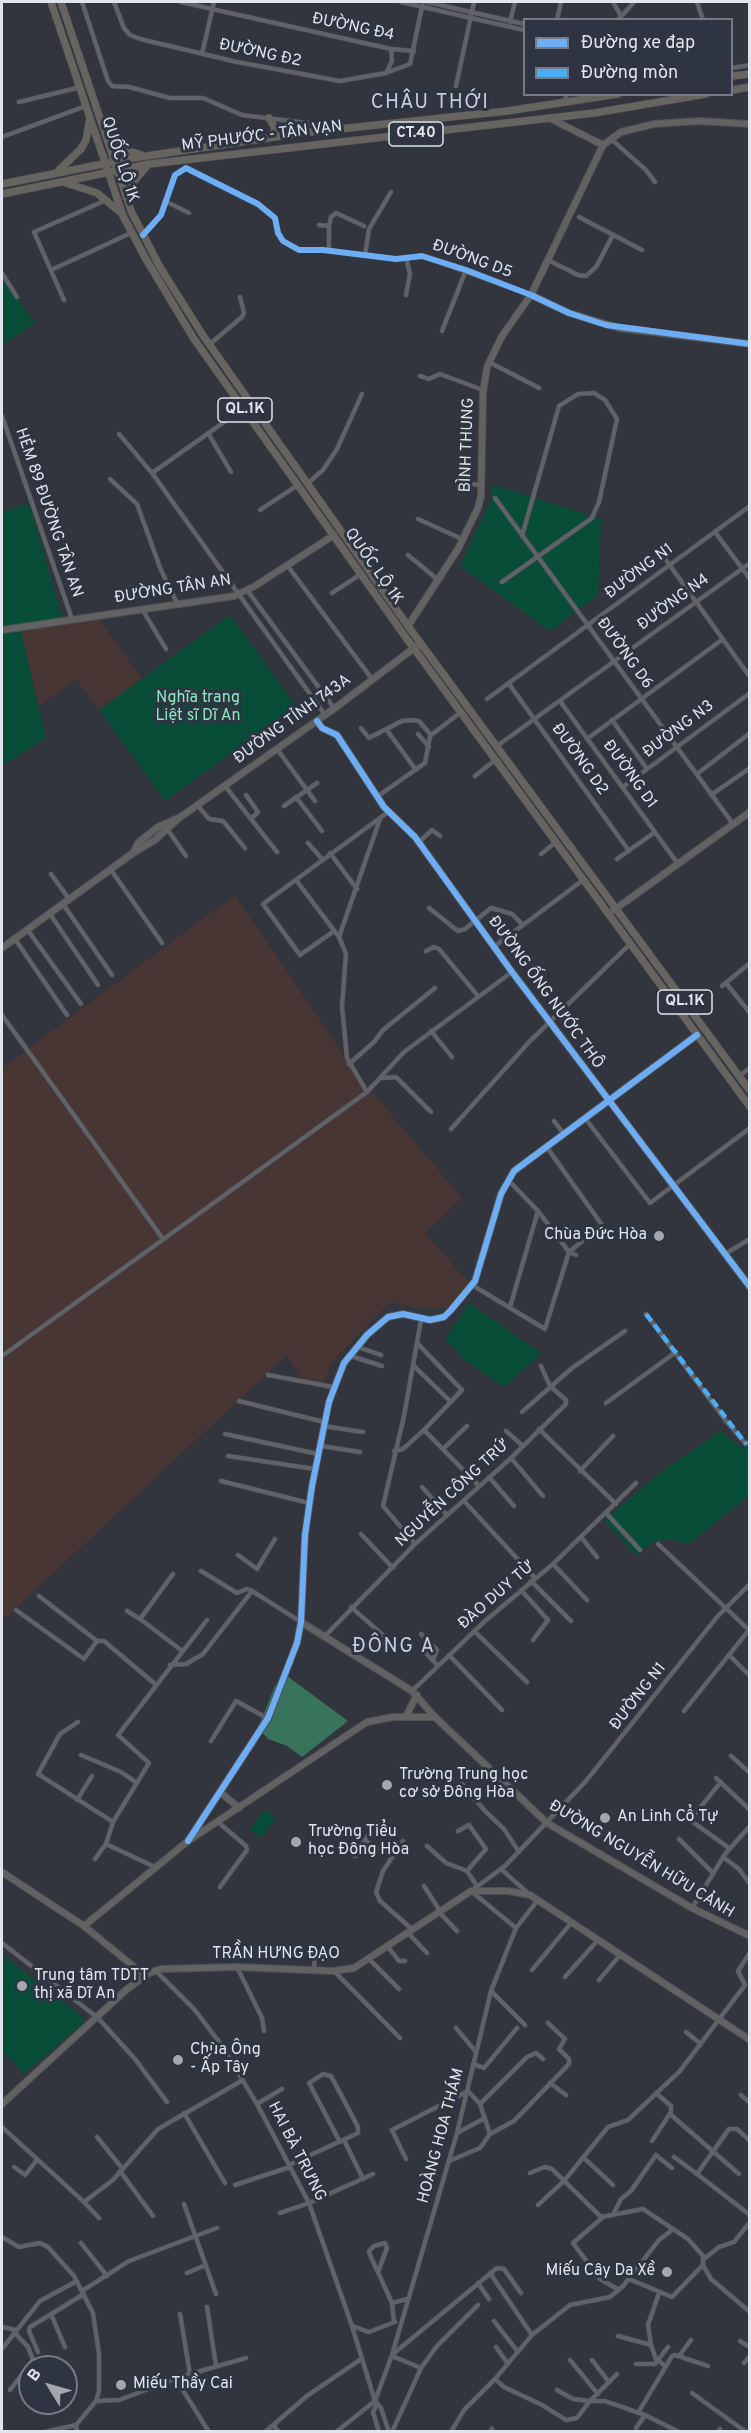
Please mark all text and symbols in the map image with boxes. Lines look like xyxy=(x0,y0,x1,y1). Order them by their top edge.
street label: ĐƯỜNG Đ4 xyxy=(310,10,396,46)
legend xyxy=(523,18,733,96)
text: Đường xe đạp xyxy=(581,32,695,55)
street label: ĐƯỜNG Đ2 xyxy=(217,36,303,72)
text: Đường mòn xyxy=(581,62,678,85)
district label: CHÂU THỚI xyxy=(371,92,489,116)
street label: QUỐC LỘ 1K xyxy=(96,115,142,205)
street label: MỸ PHƯỚC - TÂN VẠN xyxy=(180,118,344,156)
road number: CT.40 xyxy=(389,122,443,146)
street label: ĐƯỜNG D5 xyxy=(429,237,515,283)
street label: BÌNH THUNG xyxy=(457,397,479,493)
road number: QL.1K xyxy=(218,398,272,422)
street label: HẺM 89 ĐƯỜNG TÂN AN xyxy=(10,426,86,600)
street label: QUỐC LỘ 1K xyxy=(340,525,406,609)
street label: ĐƯỜNG N1 xyxy=(602,540,678,604)
street label: ĐƯỜNG TÂN AN xyxy=(113,571,233,609)
street label: ĐƯỜNG N4 xyxy=(634,571,714,635)
street label: ĐƯỜNG D6 xyxy=(592,615,656,693)
street label: ĐƯỜNG TỈNH 743A xyxy=(231,671,355,769)
park label: Nghĩa trang Liệt sĩ Dĩ An xyxy=(155,689,241,727)
street label: ĐƯỜNG N3 xyxy=(640,697,718,763)
street label: ĐƯỜNG D2 xyxy=(547,721,611,799)
street label: ĐƯỜNG D1 xyxy=(598,737,660,813)
street label: ĐƯỜNG ỐNG NƯỚC THÔ xyxy=(483,913,607,1073)
road number: QL.1K xyxy=(658,990,712,1014)
place label: Chùa Đức Hòa xyxy=(544,1226,647,1246)
marker: Chùa Đức Hòa xyxy=(652,1229,666,1243)
street label: NGUYỄN CÔNG TRỨ xyxy=(392,1436,514,1552)
street label: ĐÀO DUY TỪ xyxy=(455,1558,539,1634)
district label: ĐÔNG A xyxy=(352,1636,436,1660)
street label: ĐƯỜNG N1 xyxy=(607,1659,671,1735)
place label: Trường Trung học cơ sở Đông Hòa xyxy=(399,1766,528,1804)
marker: Trường Trung học cơ sở Đông Hòa xyxy=(380,1778,394,1792)
street label: ĐƯỜNG NGUYỄN HỮU CẢNH xyxy=(545,1797,737,1923)
place label: An Linh Cổ Tự xyxy=(617,1808,718,1828)
marker: An Linh Cổ Tự xyxy=(598,1811,612,1825)
place label: Trường Tiểu học Đông Hòa xyxy=(308,1823,409,1861)
marker: Trường Tiểu học Đông Hòa xyxy=(289,1835,303,1849)
street label: TRẦN HƯNG ĐẠO xyxy=(212,1945,340,1965)
place label: Trung tâm TDTT thị xã Dĩ An xyxy=(34,1967,149,2005)
marker: Trung tâm TDTT thị xã Dĩ An xyxy=(15,1979,29,1993)
place label: Chùa Ông - Ấp Tây xyxy=(190,2041,261,2079)
marker: Chùa Ông - Ấp Tây xyxy=(171,2053,185,2067)
street label: HOÀNG HOA THÁM xyxy=(415,2066,469,2206)
street label: HAI BÀ TRƯNG xyxy=(263,2099,329,2205)
place label: Miếu Cây Da Xề xyxy=(545,2262,655,2282)
marker: Miếu Cây Da Xề xyxy=(660,2265,674,2279)
north arrow xyxy=(18,2355,78,2415)
text: B xyxy=(24,2365,47,2386)
place label: Miếu Thầy Cai xyxy=(133,2375,233,2395)
marker: Miếu Thầy Cai xyxy=(114,2378,128,2392)

